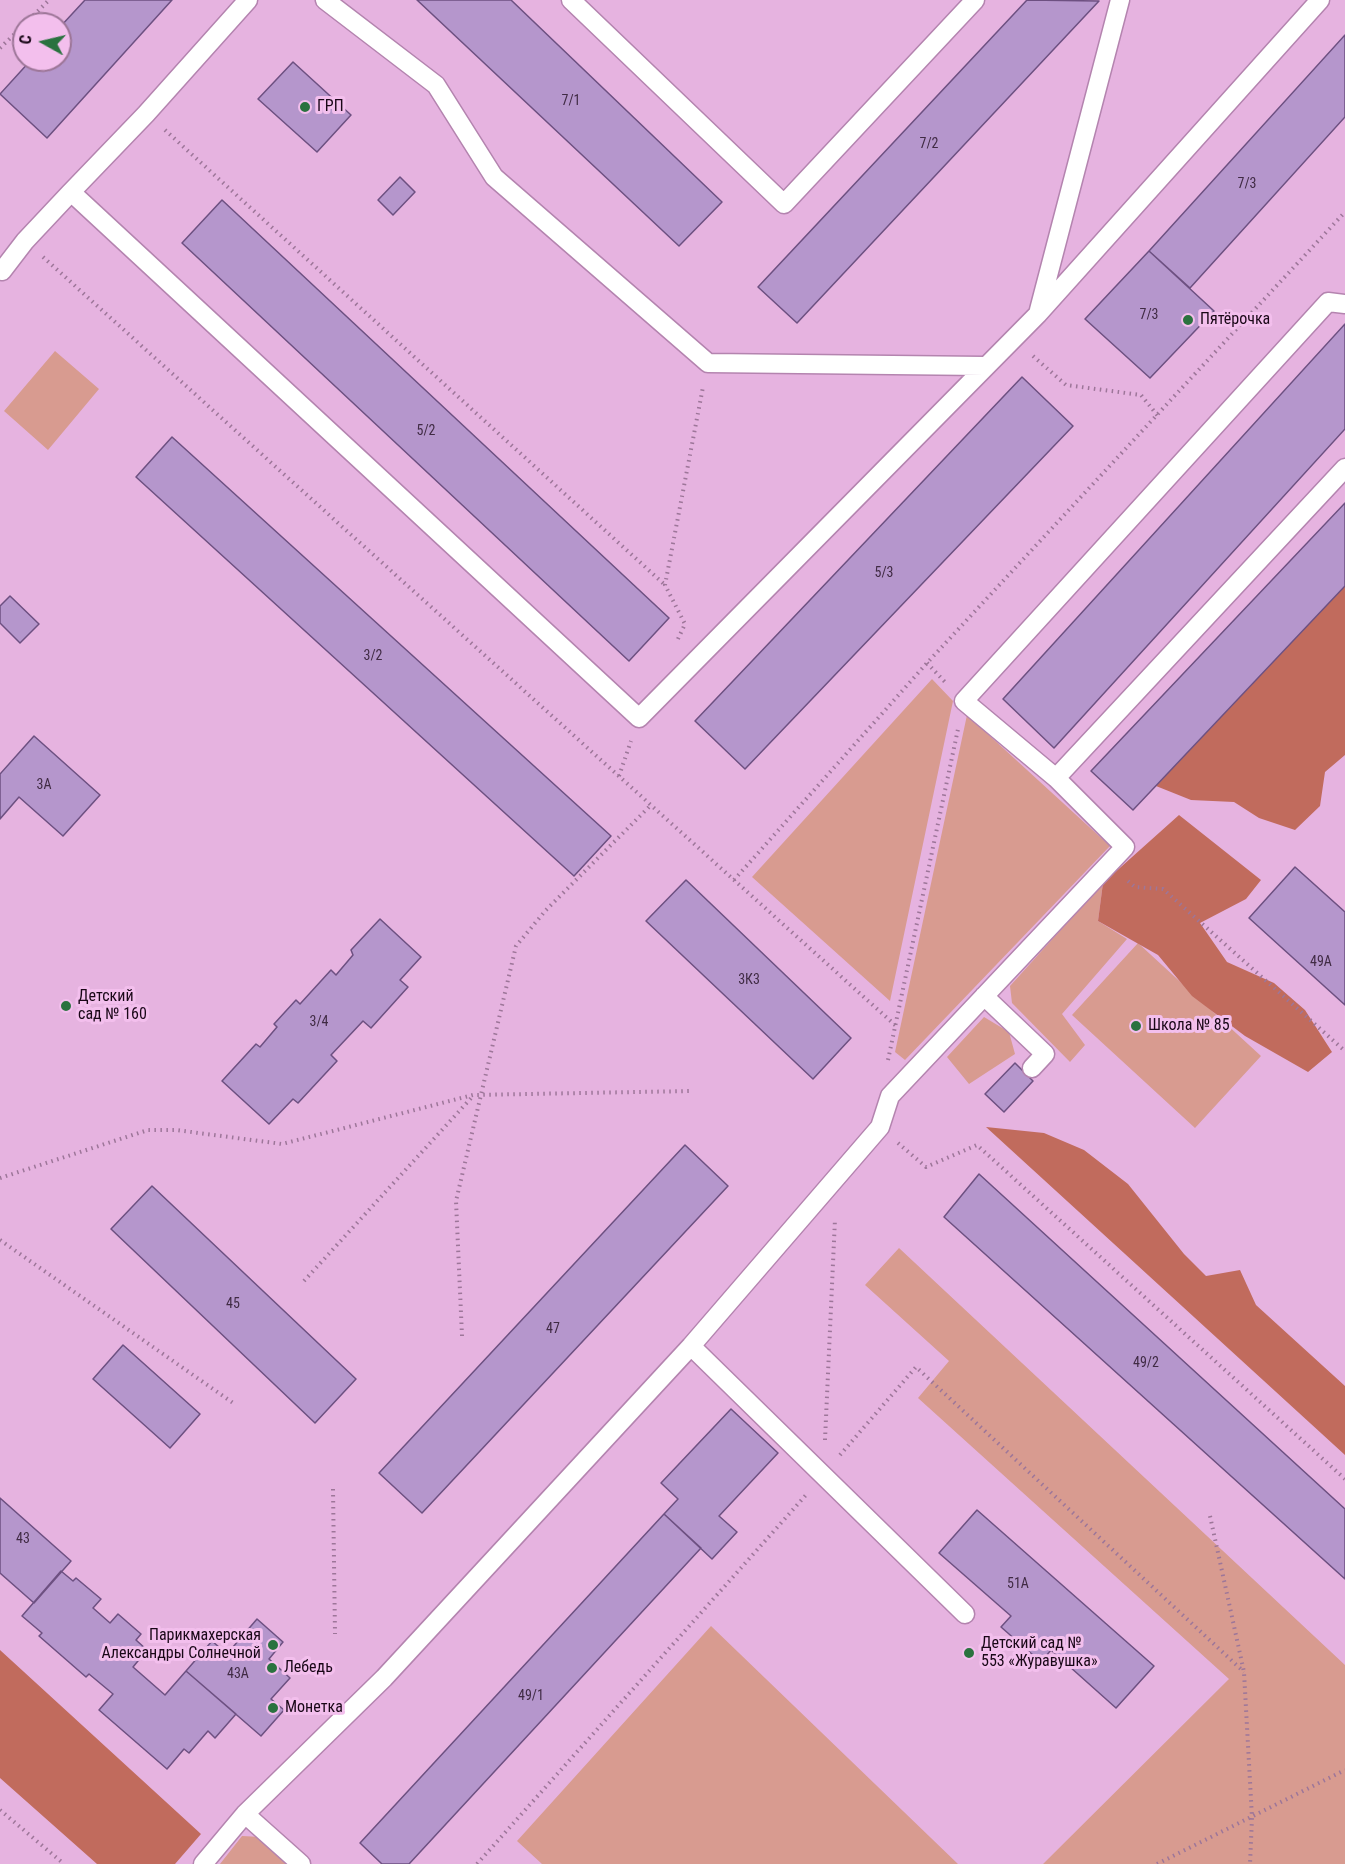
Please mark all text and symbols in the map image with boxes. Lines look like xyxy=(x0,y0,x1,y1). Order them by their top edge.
north arrow xyxy=(12,12,72,72)
text: С xyxy=(16,34,36,46)
house number: 7/1 xyxy=(561,93,581,109)
place label: ГРП xyxy=(317,97,344,117)
marker: ГРП xyxy=(298,100,312,114)
house number: 7/2 xyxy=(919,136,939,152)
house number: 7/3 xyxy=(1237,176,1257,192)
house number: 7/3 xyxy=(1139,307,1159,323)
place label: Пятёрочка xyxy=(1200,310,1270,330)
marker: Пятёрочка xyxy=(1181,313,1195,327)
house number: 5/2 xyxy=(416,423,436,439)
house number: 5/3 xyxy=(874,565,894,581)
house number: 3/2 xyxy=(363,648,383,664)
house number: 3А xyxy=(37,777,51,793)
house number: 49А xyxy=(1310,954,1332,970)
house number: 3К3 xyxy=(738,972,760,988)
place label: Детский сад № 160 xyxy=(78,987,147,1025)
marker: Детский сад № 160 xyxy=(59,999,73,1013)
house number: 3/4 xyxy=(309,1014,329,1030)
place label: Школа № 85 xyxy=(1148,1016,1230,1036)
marker: Школа № 85 xyxy=(1129,1019,1143,1033)
house number: 45 xyxy=(226,1296,240,1312)
house number: 47 xyxy=(546,1321,560,1337)
house number: 49/2 xyxy=(1133,1355,1159,1371)
house number: 43 xyxy=(16,1531,30,1547)
house number: 51А xyxy=(1007,1576,1029,1592)
place label: Парикмахерская Александры Солнечной xyxy=(101,1626,261,1664)
place label: Детский сад № 553 «Журавушка» xyxy=(981,1634,1098,1672)
marker: Парикмахерская Александры Солнечной xyxy=(266,1638,280,1652)
marker: Детский сад № 553 «Журавушка» xyxy=(962,1646,976,1660)
place label: Лебедь xyxy=(284,1658,333,1678)
marker: Лебедь xyxy=(265,1661,279,1675)
house number: 43А xyxy=(227,1666,249,1682)
house number: 49/1 xyxy=(518,1688,544,1704)
place label: Монетка xyxy=(285,1698,343,1718)
marker: Монетка xyxy=(266,1701,280,1715)

